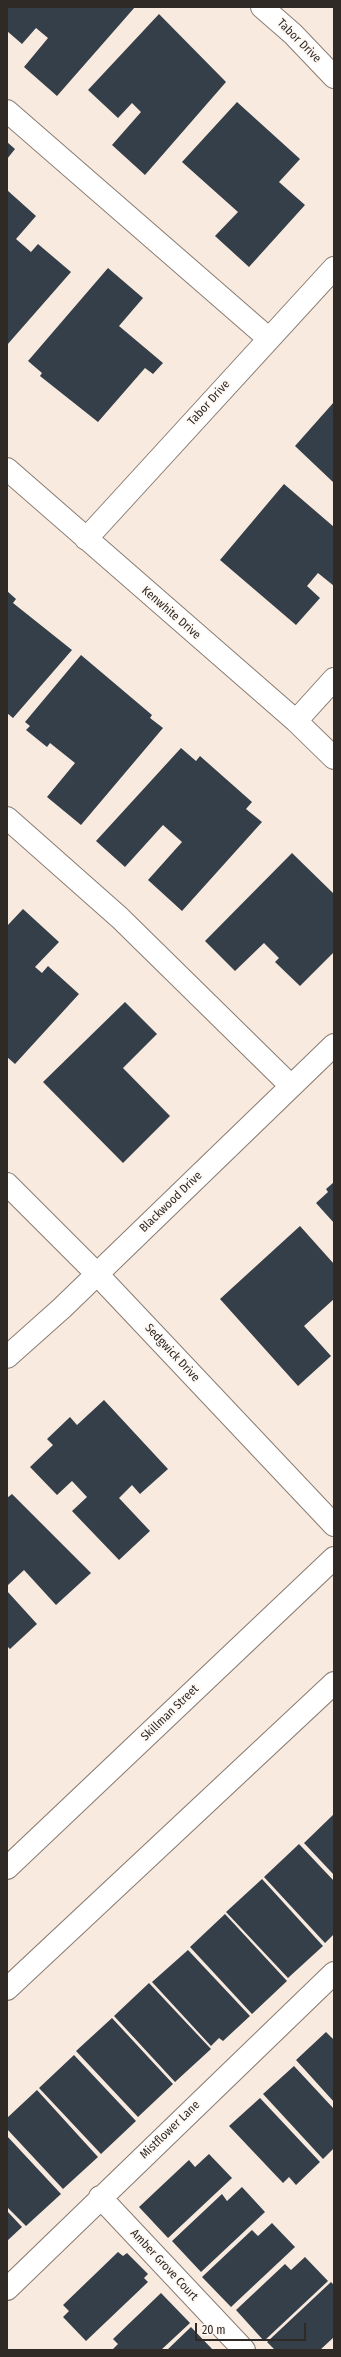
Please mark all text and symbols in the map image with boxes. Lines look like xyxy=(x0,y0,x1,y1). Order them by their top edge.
street label: Tabor Drive xyxy=(274,16,324,66)
street label: Tabor Drive xyxy=(185,377,233,429)
street label: Kenwhite Drive xyxy=(139,583,203,643)
street label: Blackwood Drive xyxy=(137,1169,205,1235)
street label: Sedgwick Drive xyxy=(142,1321,202,1385)
street label: Skillman Street xyxy=(138,1682,202,1744)
street label: Mistflower Lane xyxy=(137,2098,203,2162)
street label: Amber Grove Court xyxy=(127,2226,201,2304)
scale bar xyxy=(197,2315,308,2341)
text: 20 m xyxy=(202,2323,226,2337)

